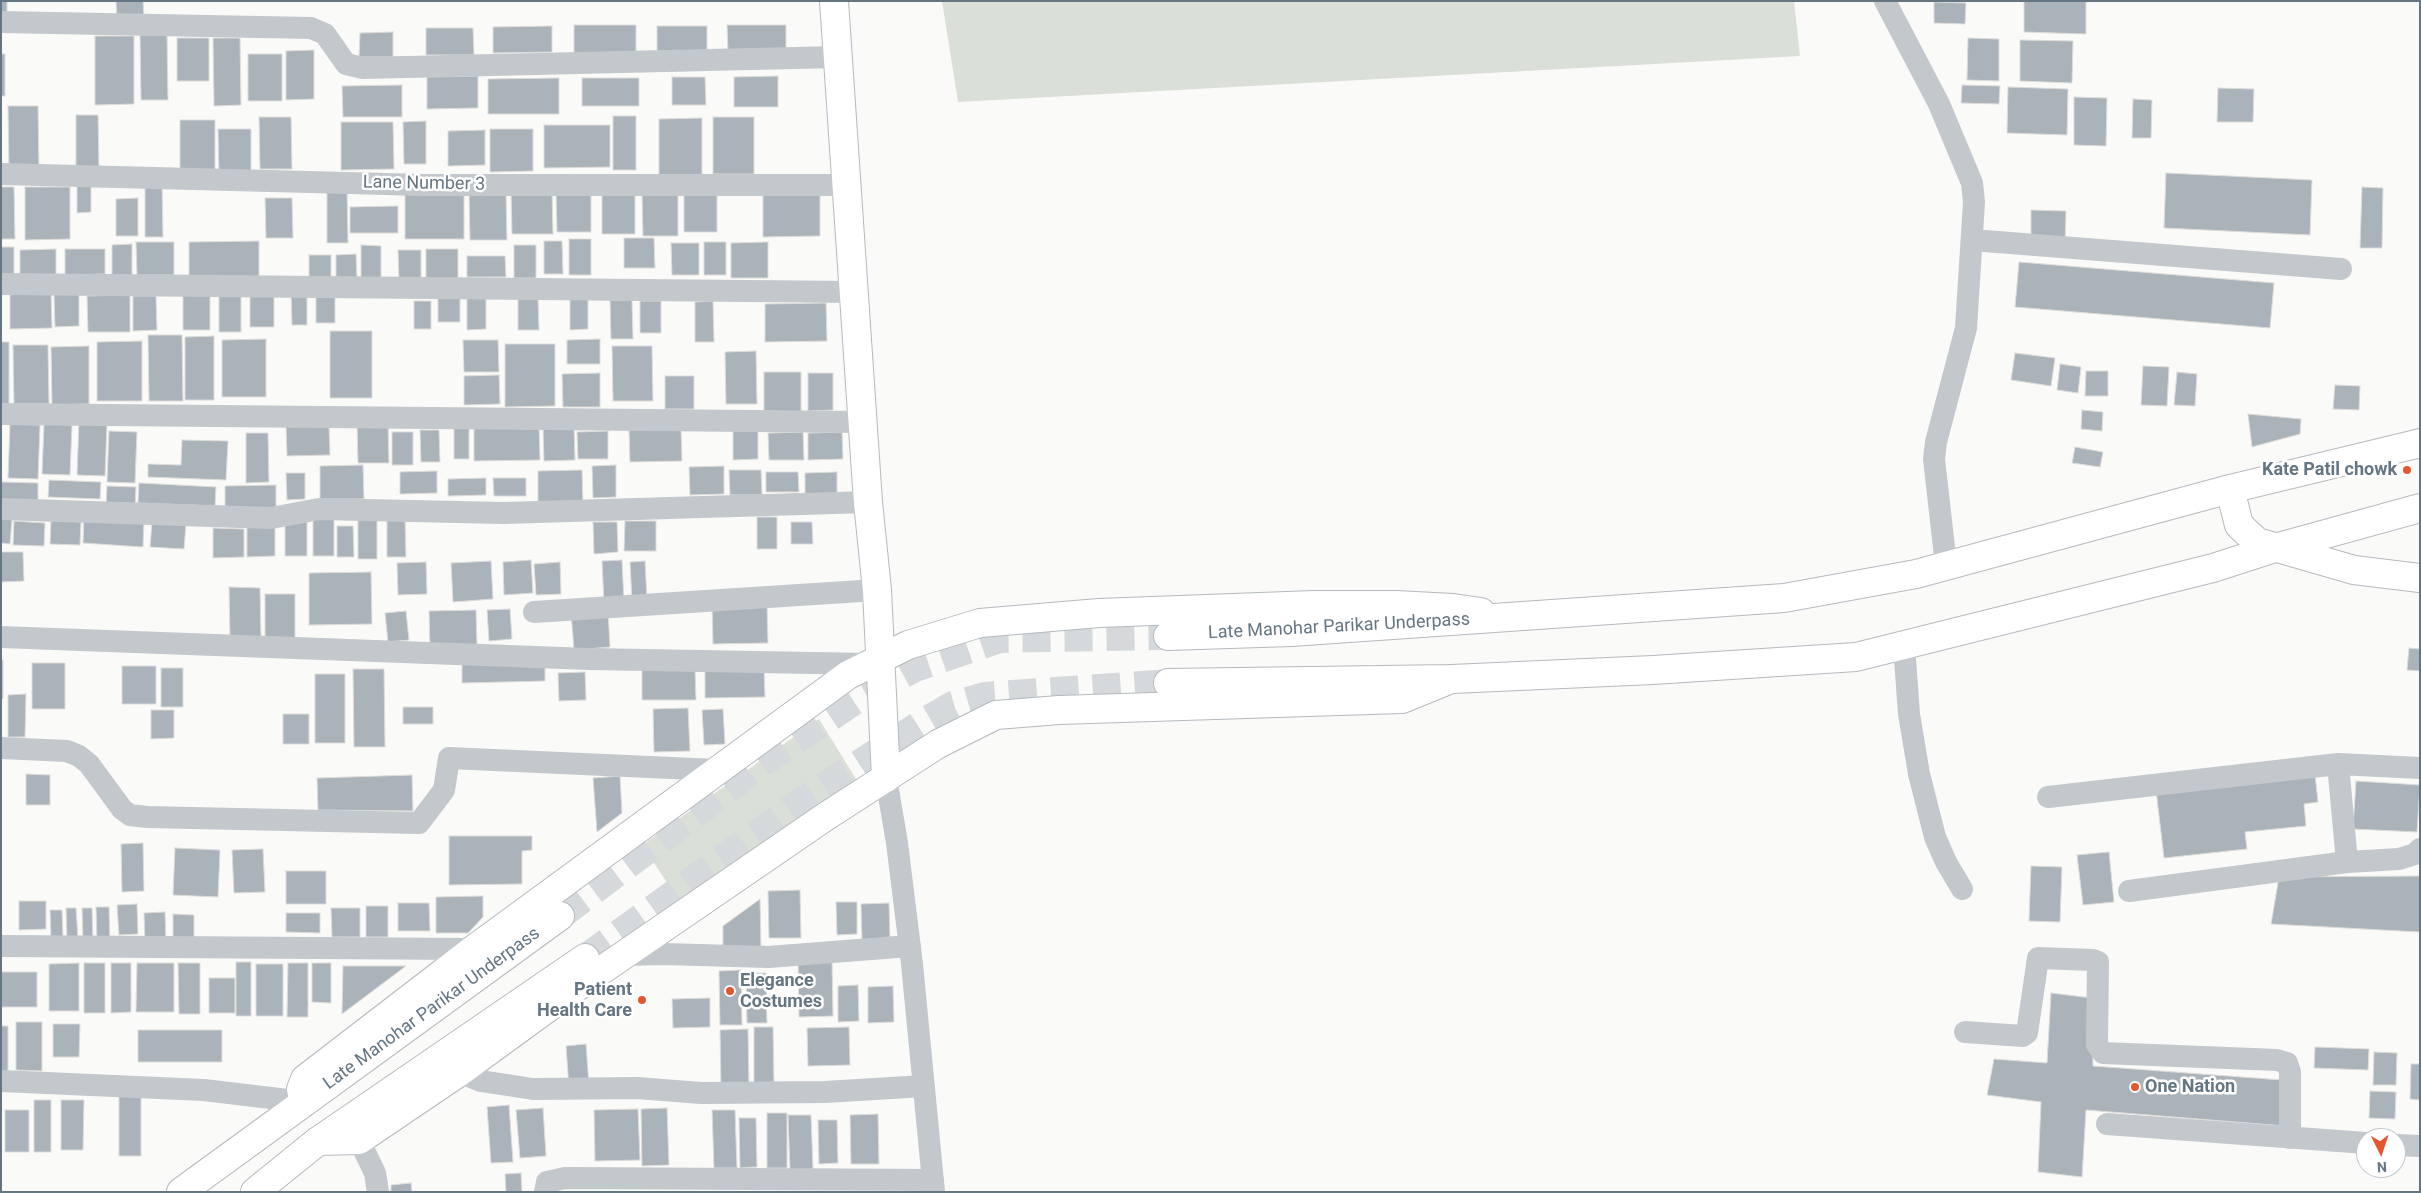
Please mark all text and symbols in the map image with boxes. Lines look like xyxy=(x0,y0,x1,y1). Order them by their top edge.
street label: Lane Number 3 xyxy=(363,172,485,196)
place label: Kate Patil chowk xyxy=(2262,459,2397,481)
marker: Kate Patil chowk xyxy=(2401,464,2413,476)
street label: Late Manohar Parikar Underpass xyxy=(1207,609,1471,645)
street label: Late Manohar Parikar Underpass xyxy=(320,923,544,1095)
place label: Elegance Costumes xyxy=(740,970,822,1012)
place label: Patient Health Care xyxy=(537,979,632,1022)
marker: Elegance Costumes xyxy=(724,985,736,997)
marker: Patient Health Care xyxy=(636,994,648,1006)
place label: One Nation xyxy=(2145,1076,2235,1098)
marker: One Nation xyxy=(2129,1081,2141,1093)
north arrow xyxy=(2356,1128,2406,1178)
text: N xyxy=(2376,1159,2387,1175)

